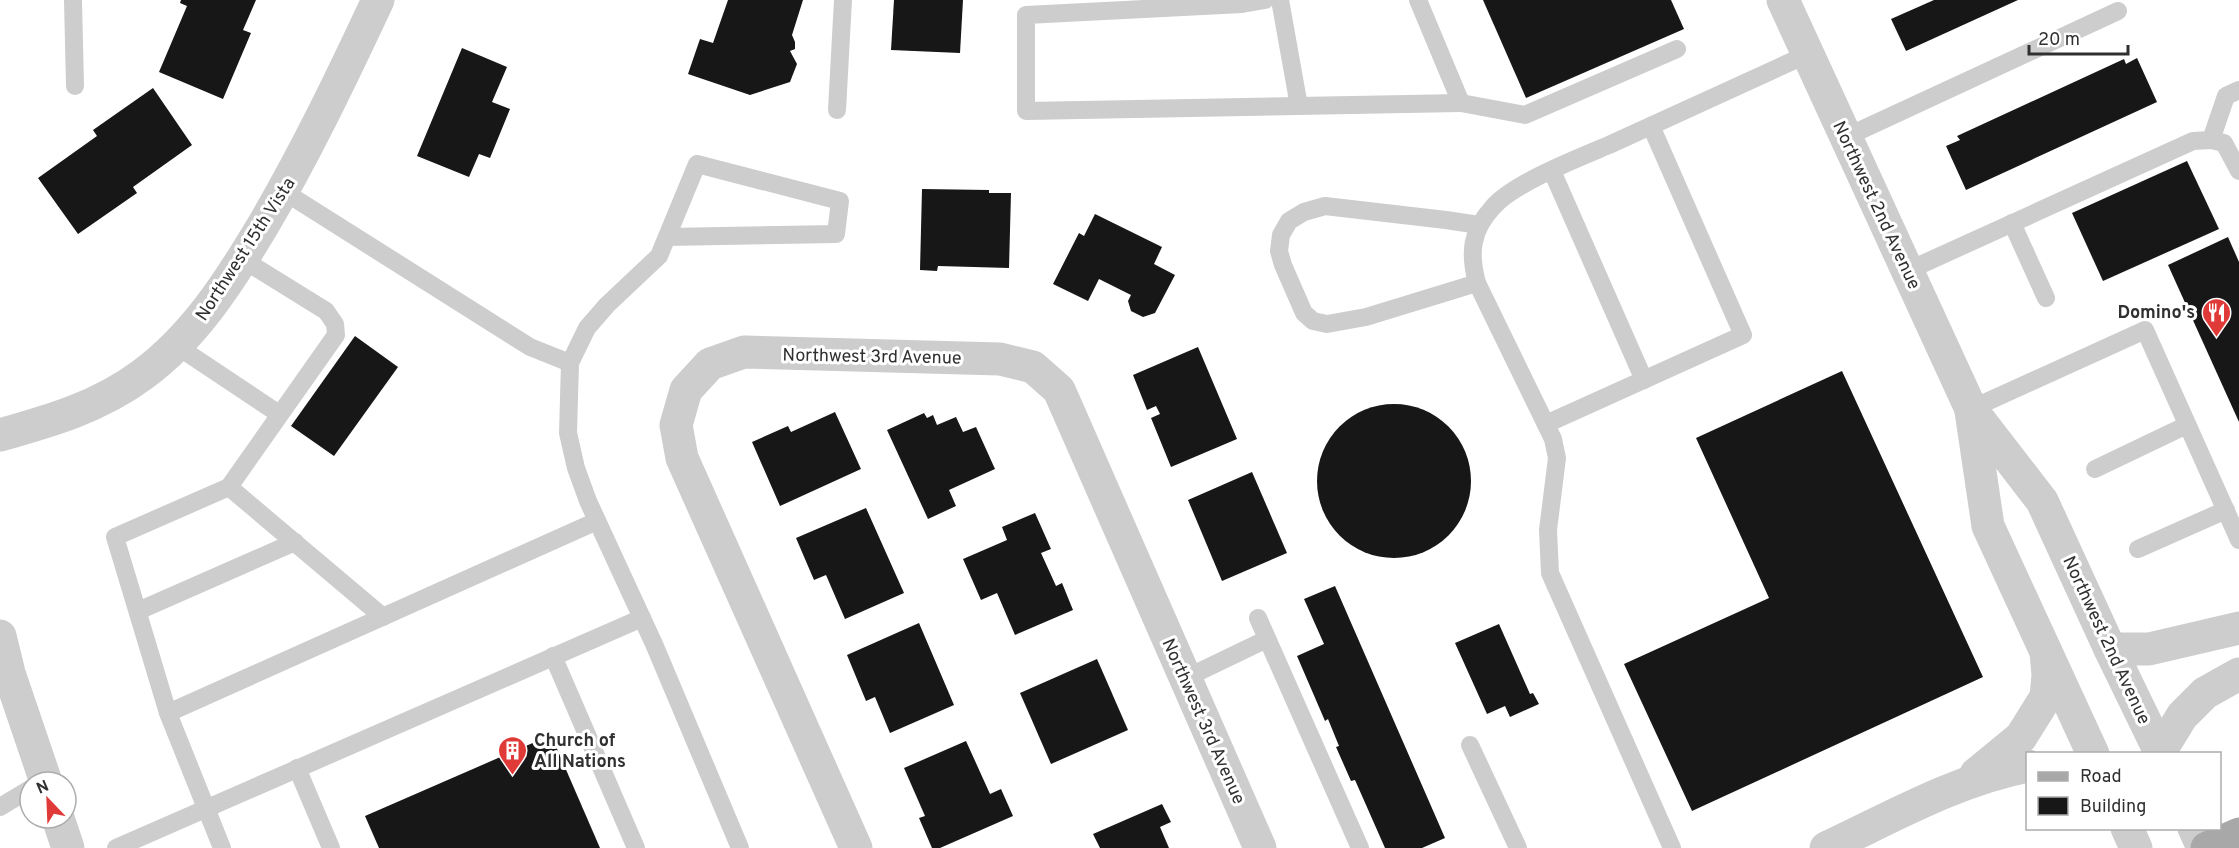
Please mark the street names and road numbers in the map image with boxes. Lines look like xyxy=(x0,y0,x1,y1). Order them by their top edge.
street label: Northwest 2nd Avenue xyxy=(1827,118,1925,293)
street label: Northwest 15th Vista xyxy=(191,174,301,326)
street label: Northwest 3rd Avenue xyxy=(782,344,962,371)
street label: Northwest 2nd Avenue xyxy=(2057,553,2155,728)
street label: Northwest 3rd Avenue xyxy=(1156,635,1250,808)

